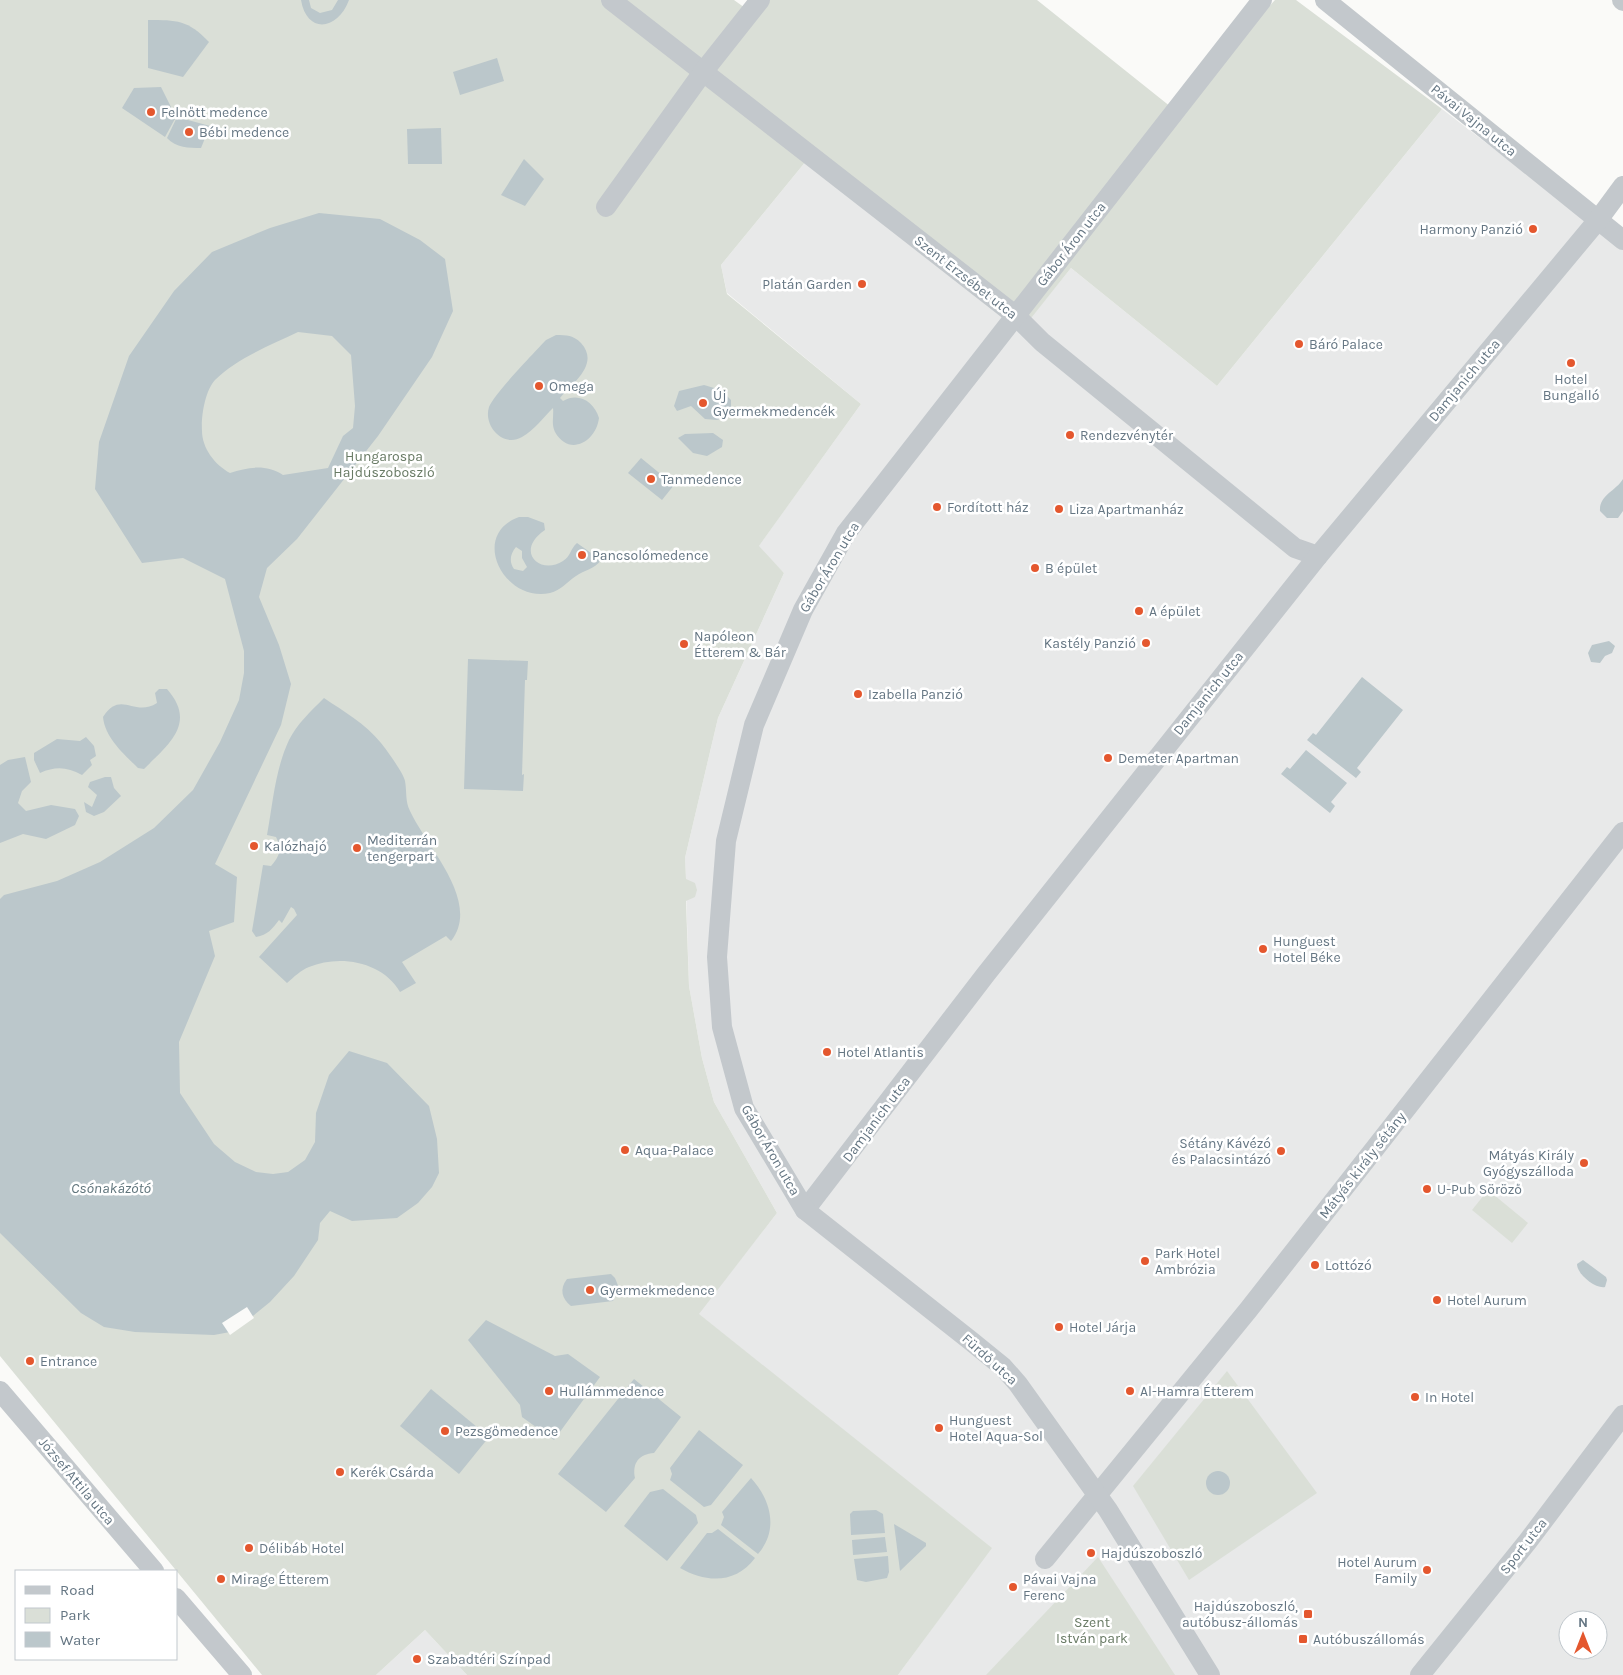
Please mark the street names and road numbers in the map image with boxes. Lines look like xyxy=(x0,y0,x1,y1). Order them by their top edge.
street label: Pávai Vajna utca xyxy=(1427,81,1520,160)
street label: Gábor Áron utca xyxy=(1032,198,1110,290)
street label: Szent Erzsébet utca xyxy=(911,232,1021,323)
street label: Damjanich utca xyxy=(1425,336,1504,425)
street label: Gábor Áron utca xyxy=(795,519,863,615)
street label: Damjanich utca xyxy=(1170,648,1247,738)
street label: Damjanich utca xyxy=(839,1073,914,1165)
street label: Gábor Áron utca xyxy=(738,1101,804,1199)
street label: Mátyás király sétány xyxy=(1315,1108,1410,1222)
street label: Fürdő utca xyxy=(959,1330,1021,1389)
street label: József Attila utca xyxy=(35,1434,118,1529)
street label: Sport utca xyxy=(1496,1515,1551,1578)

